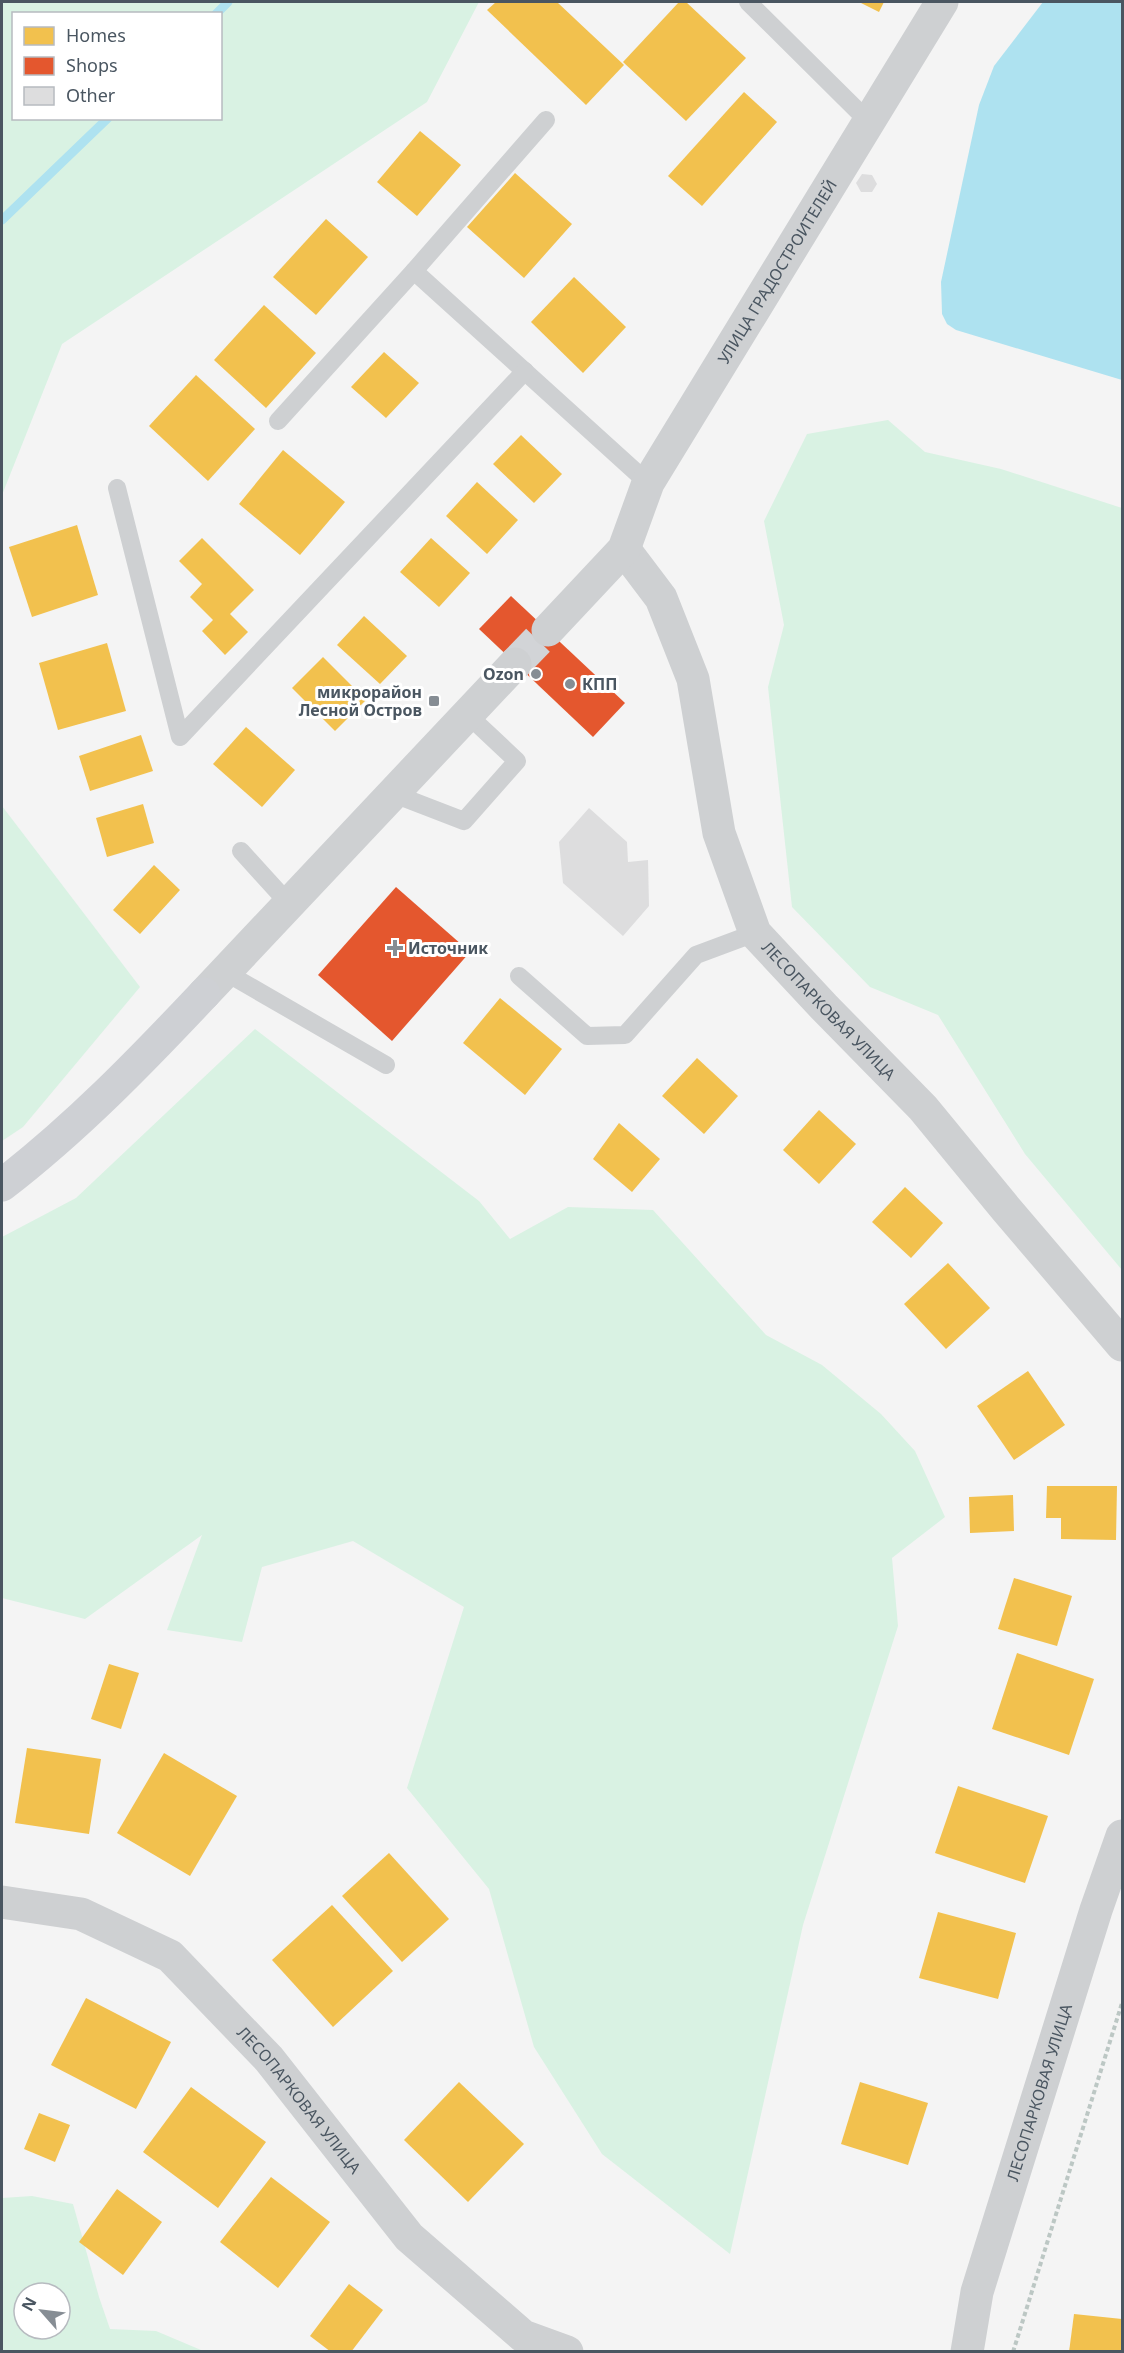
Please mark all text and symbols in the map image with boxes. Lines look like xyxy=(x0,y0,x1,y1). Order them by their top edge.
legend xyxy=(12,12,222,120)
text: Homes xyxy=(66,23,126,47)
text: Shops xyxy=(66,53,118,77)
text: Other xyxy=(66,83,116,107)
street label: УЛИЦА ГРАДОСТРОИТЕЛЕЙ xyxy=(712,175,842,368)
place label: Ozon xyxy=(483,663,524,685)
marker: Ozon xyxy=(529,667,543,681)
place label: КПП xyxy=(582,673,617,695)
marker: КПП xyxy=(563,677,577,691)
place label: микрорайон Лесной Остров xyxy=(299,681,422,721)
marker: микрорайон Лесной Остров xyxy=(427,694,441,708)
street label: ЛЕСОПАРКОВАЯ УЛИЦА xyxy=(757,936,901,1085)
place label: Источник xyxy=(408,937,488,959)
marker: Источник xyxy=(386,939,404,957)
street label: ЛЕСОПАРКОВАЯ УЛИЦА xyxy=(1001,2000,1077,2184)
street label: ЛЕСОПАРКОВАЯ УЛИЦА xyxy=(232,2022,367,2179)
north arrow xyxy=(12,2281,72,2341)
text: N xyxy=(16,2293,42,2315)

